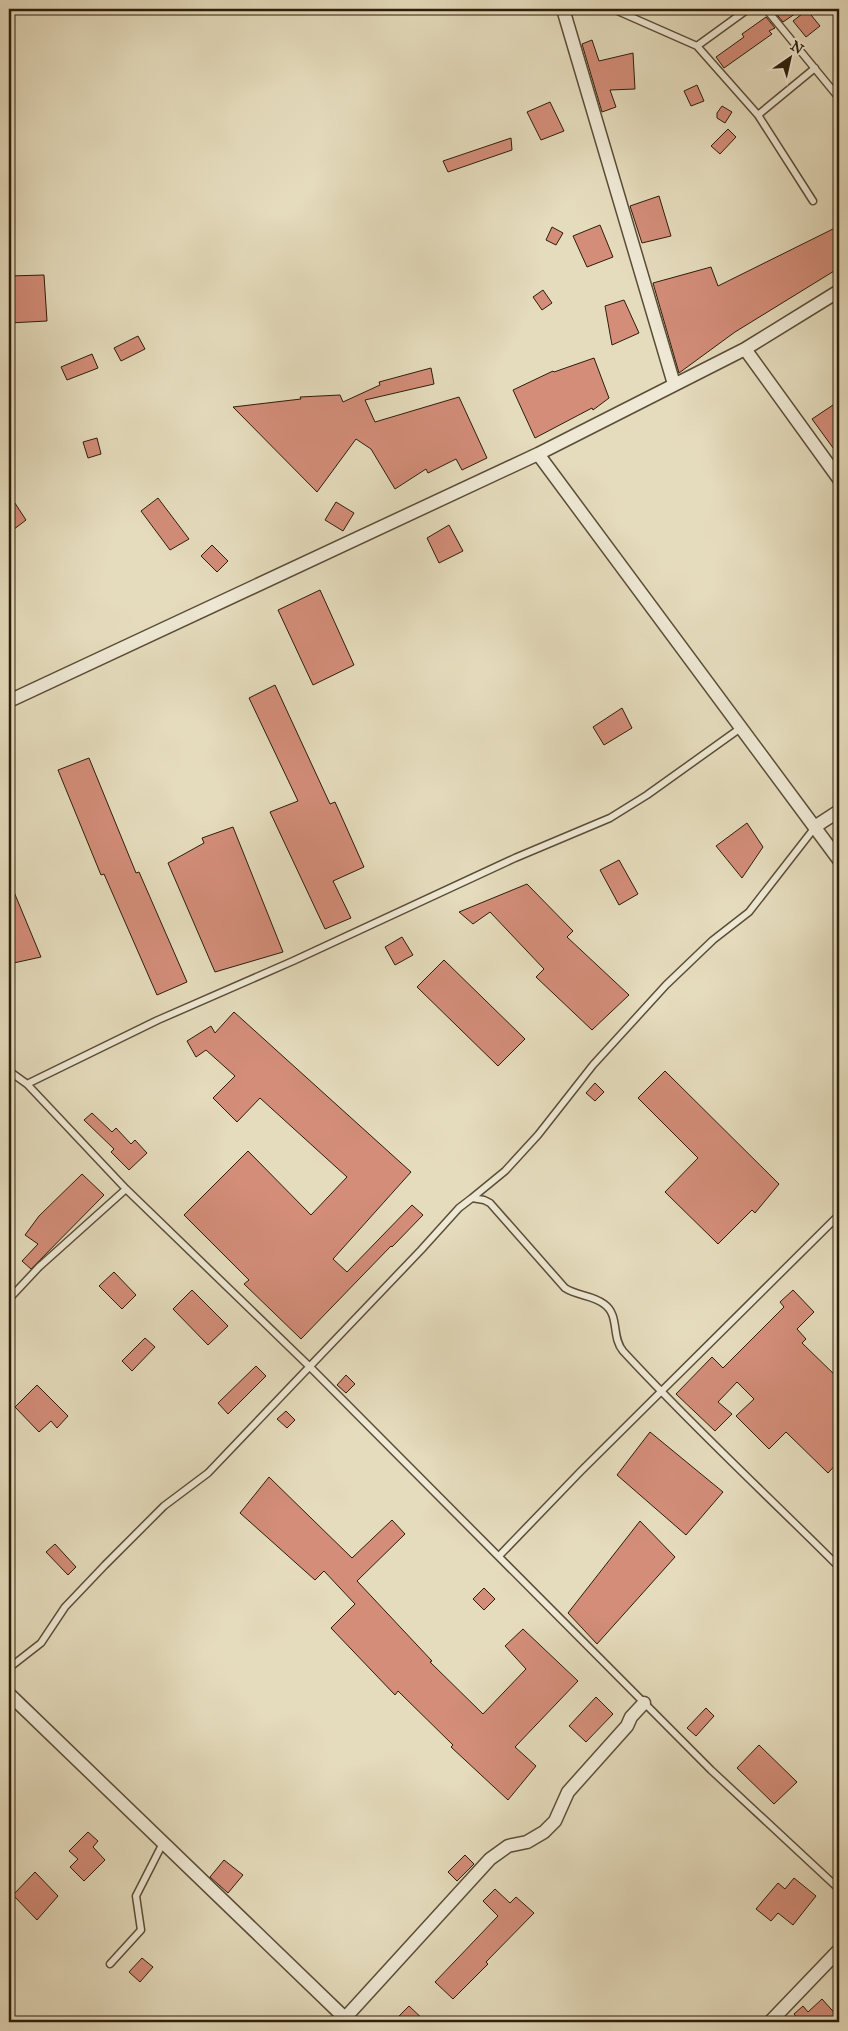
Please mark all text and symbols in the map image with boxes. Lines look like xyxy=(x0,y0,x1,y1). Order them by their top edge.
north arrow xyxy=(766,32,816,82)
text: N xyxy=(787,37,807,58)

